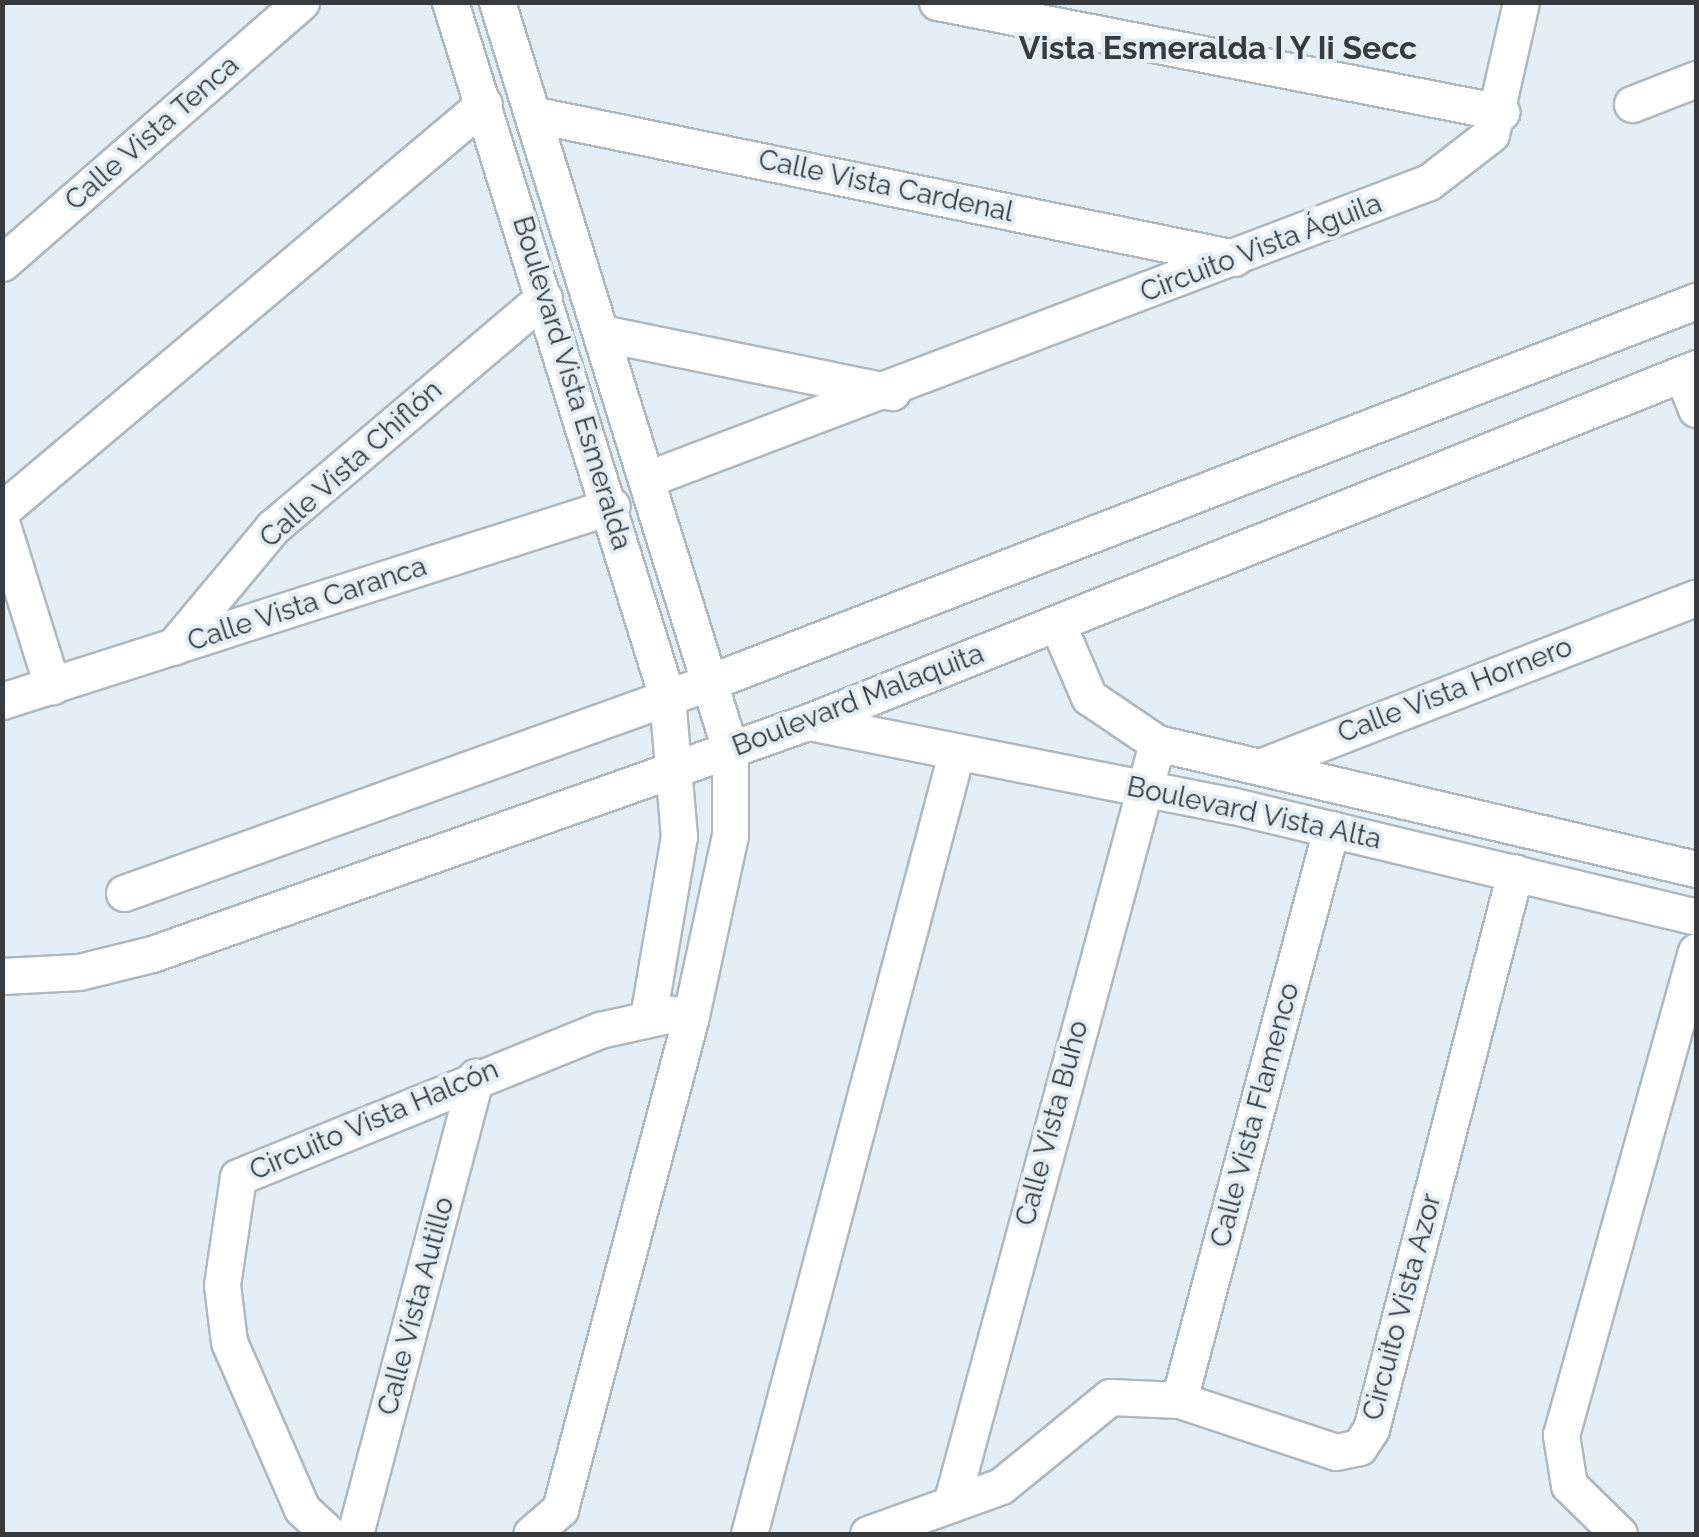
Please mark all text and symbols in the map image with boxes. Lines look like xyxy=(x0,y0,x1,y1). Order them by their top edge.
district label: Vista Esmeralda I Y Ii Secc xyxy=(1018,29,1418,67)
street label: Calle Vista Tenca xyxy=(58,48,246,218)
street label: Calle Vista Cardenal xyxy=(755,142,1017,230)
street label: Circuito Vista Águila xyxy=(1135,186,1387,310)
street label: Boulevard Vista Esmeralda xyxy=(505,212,639,554)
street label: Calle Vista Chiflón xyxy=(253,373,449,555)
street label: Calle Vista Caranca xyxy=(183,549,431,659)
street label: Calle Vista Hornero xyxy=(1333,630,1577,750)
street label: Boulevard Malaquita xyxy=(728,637,988,763)
street label: Boulevard Vista Alta xyxy=(1123,769,1385,857)
street label: Calle Vista Flamenco xyxy=(1203,979,1307,1251)
street label: Calle Vista Buho xyxy=(1008,1016,1096,1230)
street label: Circuito Vista Halcón xyxy=(244,1052,504,1188)
street label: Circuito Vista Azor xyxy=(1355,1189,1449,1425)
street label: Calle Vista Autillo xyxy=(370,1192,462,1420)

